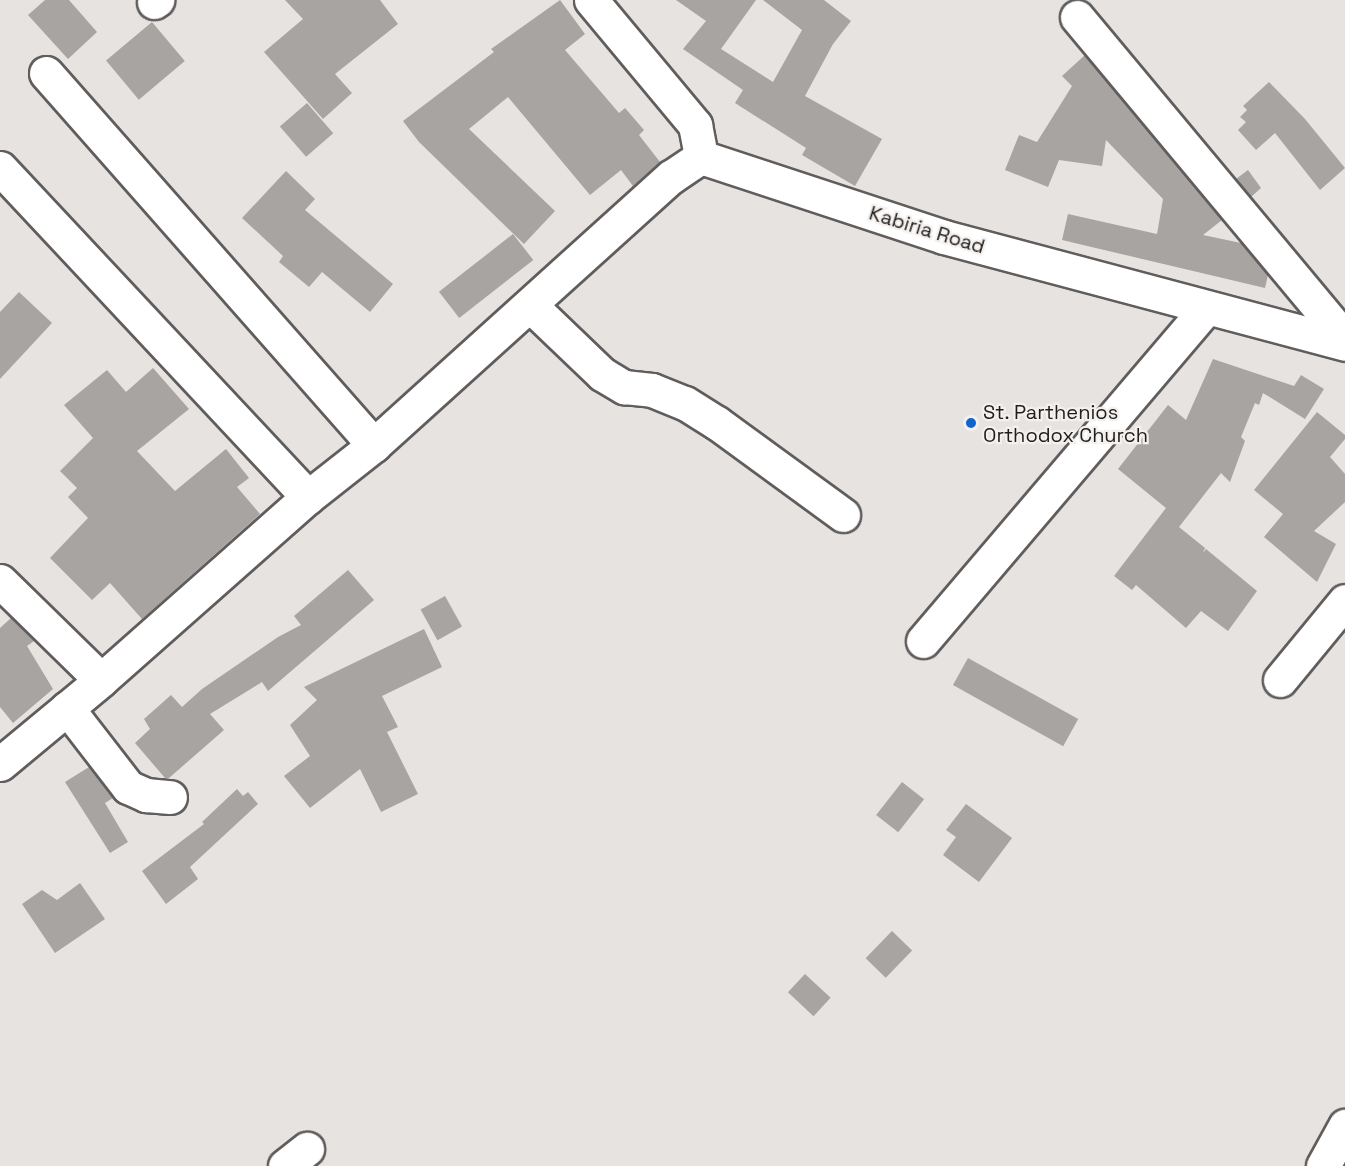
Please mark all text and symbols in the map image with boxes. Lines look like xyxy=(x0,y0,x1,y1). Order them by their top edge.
street label: Kabiria Road xyxy=(866,201,988,259)
place label: St. Parthenios Orthodox Church xyxy=(983,400,1148,447)
marker: St. Parthenios Orthodox Church xyxy=(964,416,978,430)

